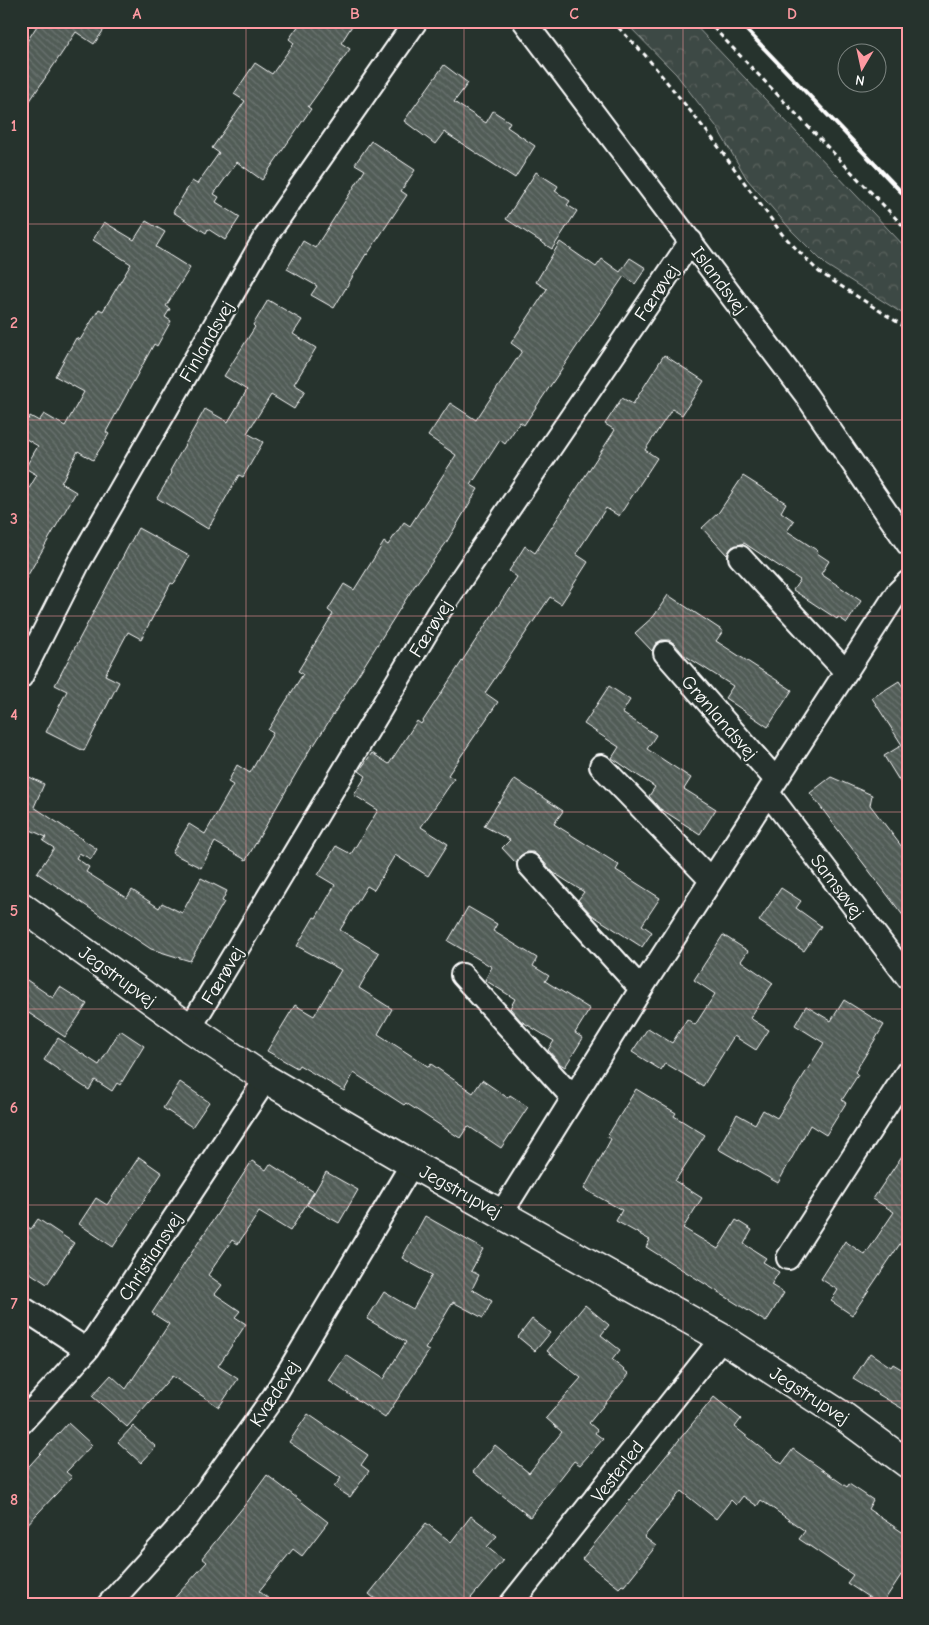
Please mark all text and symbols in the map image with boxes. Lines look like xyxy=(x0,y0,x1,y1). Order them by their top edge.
text: A xyxy=(133,5,142,23)
text: B xyxy=(350,5,360,23)
text: C xyxy=(569,5,579,23)
text: D xyxy=(787,5,797,23)
north arrow xyxy=(836,42,886,92)
text: N xyxy=(854,71,866,89)
text: 1 xyxy=(11,117,17,135)
street label: Islandsvej xyxy=(687,242,752,319)
street label: Færøvej xyxy=(630,260,684,325)
street label: Finlandsvej xyxy=(175,297,239,386)
text: 2 xyxy=(10,314,18,332)
text: 3 xyxy=(10,510,18,528)
street label: Færøvej xyxy=(405,596,457,661)
street label: Grønlandsvej xyxy=(676,671,762,765)
text: 4 xyxy=(10,706,18,724)
street label: Samsøvej xyxy=(806,850,869,923)
text: 5 xyxy=(10,902,18,920)
street label: Jegstrupvej xyxy=(74,941,160,1012)
street label: Færøvej xyxy=(197,942,249,1009)
text: 6 xyxy=(10,1099,18,1117)
street label: Jegstrupvej xyxy=(416,1160,505,1223)
street label: Christiansvej xyxy=(114,1208,188,1305)
text: 7 xyxy=(10,1295,18,1313)
street label: Kvædevej xyxy=(245,1356,304,1431)
street label: Jegstrupvej xyxy=(766,1362,853,1430)
street label: Vesterled xyxy=(587,1436,649,1507)
text: 8 xyxy=(10,1491,18,1509)

